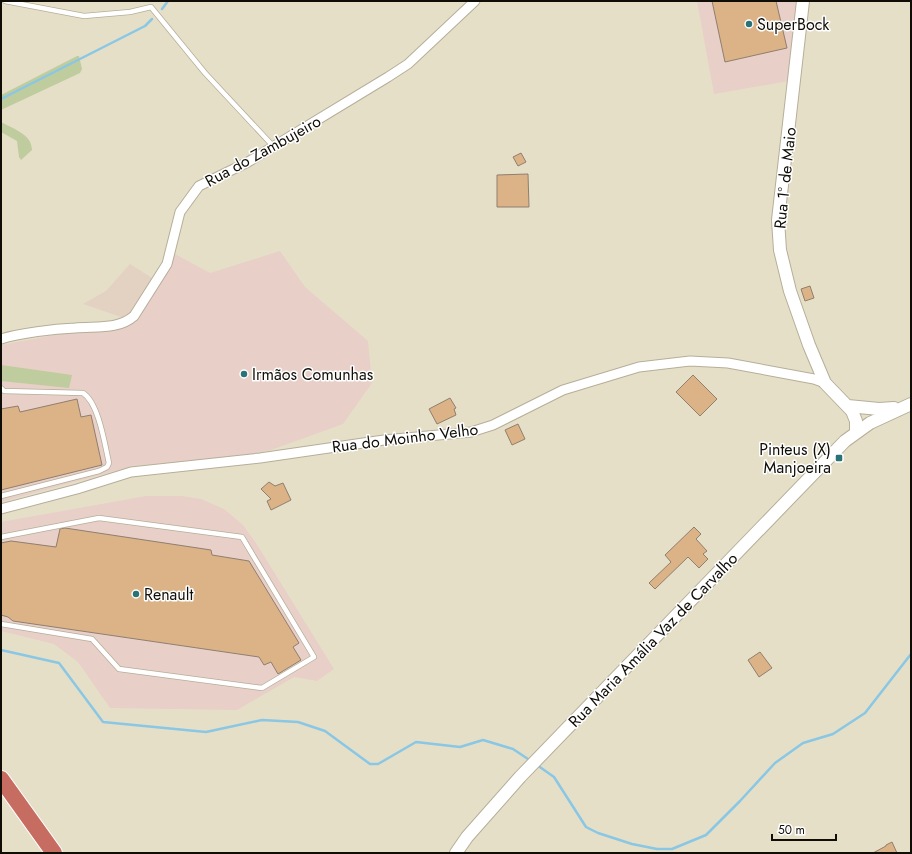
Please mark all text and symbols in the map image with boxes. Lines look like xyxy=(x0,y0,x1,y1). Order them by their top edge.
place label: SuperBock xyxy=(757,13,830,36)
marker: SuperBock xyxy=(744,19,754,29)
street label: Rua do Zambujeiro xyxy=(201,109,325,192)
street label: Rua 1º de Maio xyxy=(768,126,802,230)
place label: Irmãos Comunhas xyxy=(252,363,373,386)
marker: Irmãos Comunhas xyxy=(239,369,249,379)
street label: Rua do Moinho Velho xyxy=(331,418,480,458)
place label: Pinteus (X) Manjoeira xyxy=(759,438,831,479)
marker: Pinteus (X) Manjoeira xyxy=(834,453,844,463)
street label: Rua Maria Amália Vaz de Carvalho xyxy=(563,547,743,732)
place label: Renault xyxy=(144,583,193,606)
marker: Renault xyxy=(131,589,141,599)
scale bar xyxy=(772,816,836,842)
text: 50 m xyxy=(778,821,805,839)

